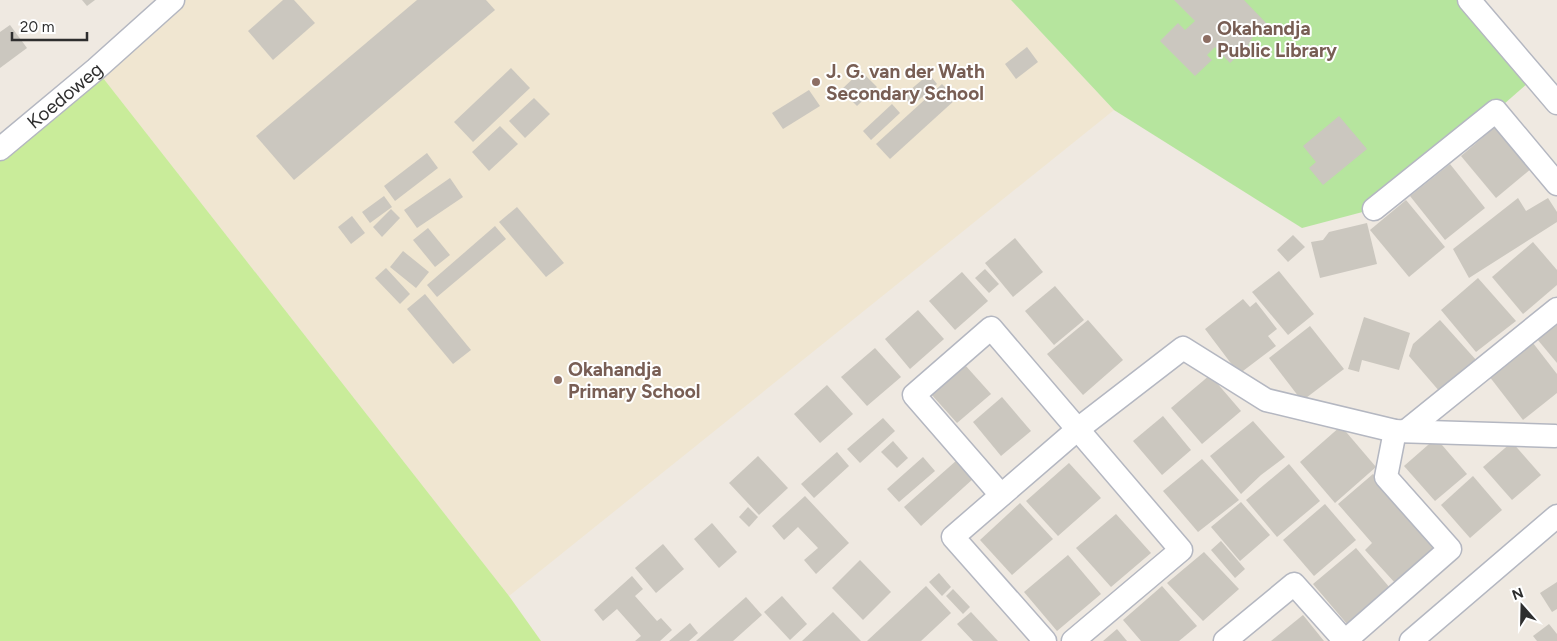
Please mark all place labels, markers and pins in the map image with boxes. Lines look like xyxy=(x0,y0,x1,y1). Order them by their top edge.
place label: Okahandja Public Library xyxy=(1217,17,1337,62)
marker: Okahandja Public Library xyxy=(1201,33,1213,45)
place label: J. G. van der Wath Secondary School xyxy=(826,60,985,105)
marker: J. G. van der Wath Secondary School xyxy=(810,76,822,88)
place label: Okahandja Primary School xyxy=(568,358,700,403)
marker: Okahandja Primary School xyxy=(552,374,564,386)

